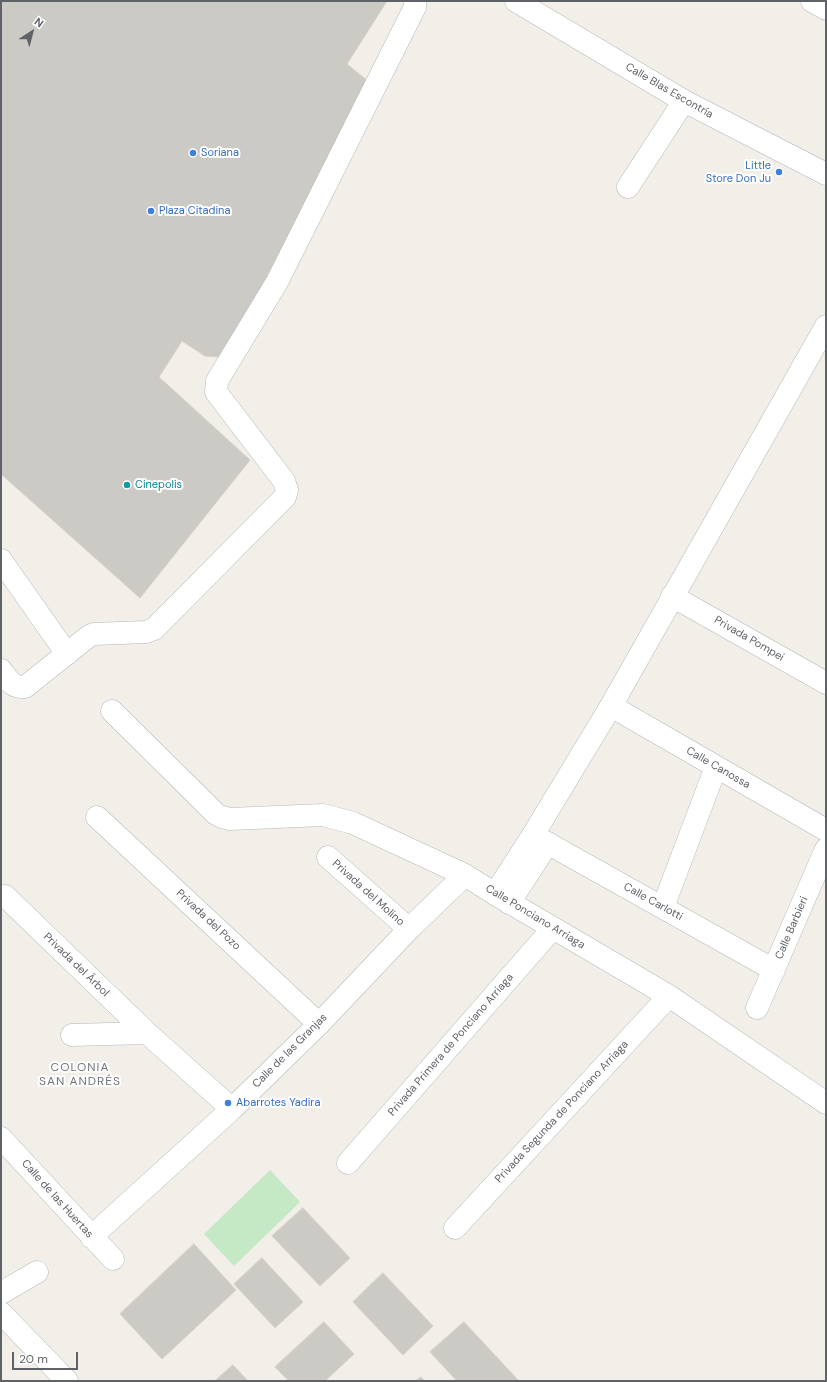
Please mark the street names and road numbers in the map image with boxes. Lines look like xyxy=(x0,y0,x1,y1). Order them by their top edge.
street label: Calle Blas Escontría xyxy=(623,60,715,122)
street label: Privada Pompei xyxy=(712,614,786,664)
street label: Calle Canossa xyxy=(684,744,752,792)
street label: Privada del Molino xyxy=(329,857,407,929)
street label: Calle Carlotti xyxy=(621,880,685,924)
street label: Calle Ponciano Arriaga xyxy=(483,882,587,952)
street label: Privada del Pozo xyxy=(173,887,243,953)
street label: Calle Barbieri xyxy=(773,895,811,961)
street label: Privada del Árbol xyxy=(40,930,112,1000)
street label: Privada Primera de Ponciano Arriaga xyxy=(386,971,516,1119)
street label: Calle de las Granjas xyxy=(250,1011,330,1091)
street label: Privada Segunda de Ponciano Arriaga xyxy=(493,1038,631,1186)
street label: Calle de las Huertas xyxy=(18,1157,96,1241)

